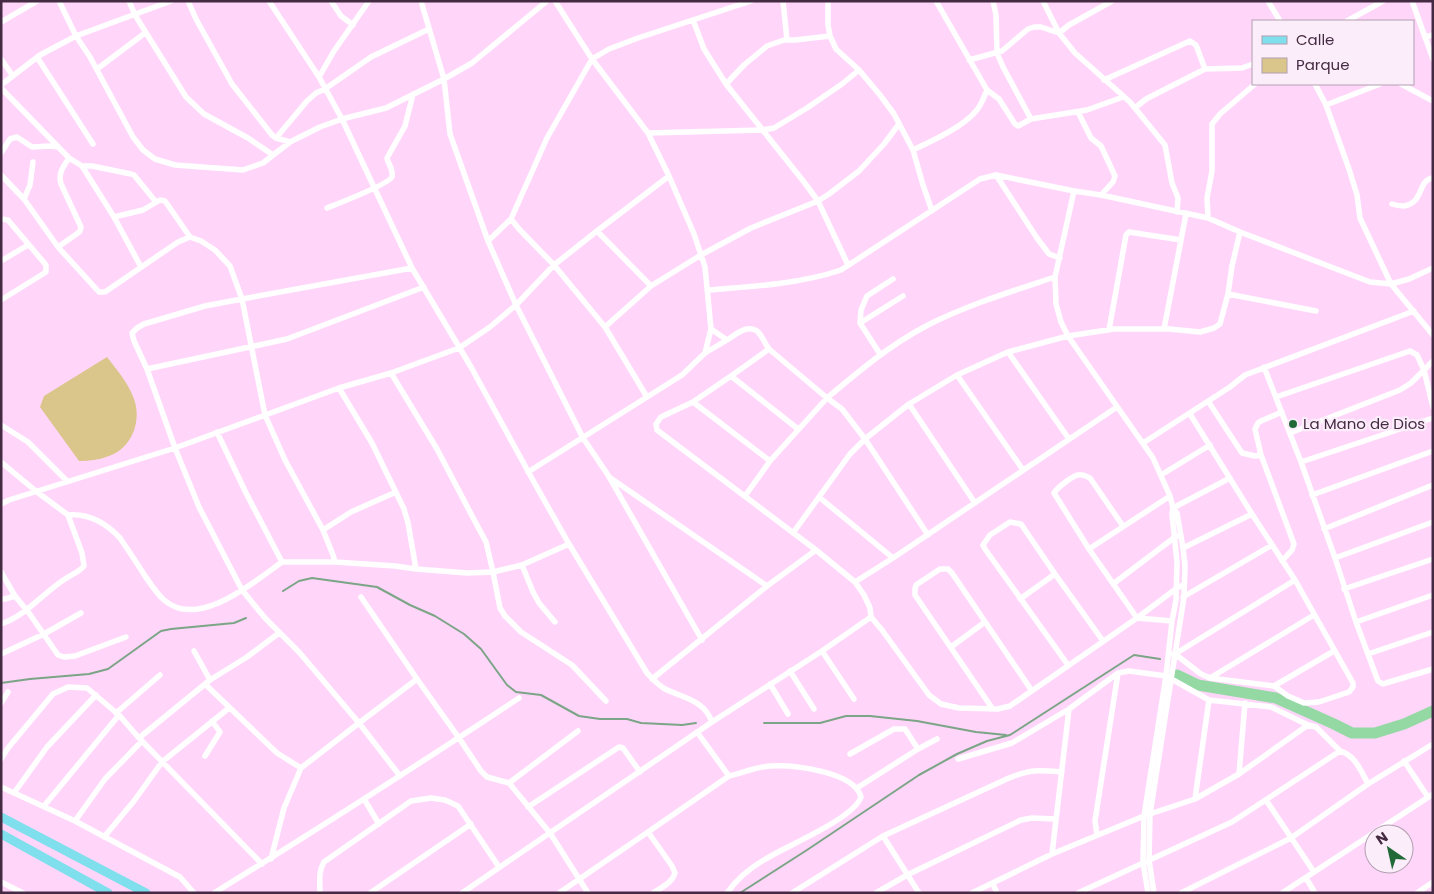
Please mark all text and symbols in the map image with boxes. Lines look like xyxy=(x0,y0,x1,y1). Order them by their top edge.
legend xyxy=(1252,20,1414,85)
text: Calle xyxy=(1296,29,1334,50)
text: Parque xyxy=(1296,54,1349,75)
place label: La Mano de Dios xyxy=(1303,413,1425,434)
marker: La Mano de Dios xyxy=(1287,418,1299,430)
north arrow xyxy=(1364,824,1414,874)
text: N xyxy=(1372,827,1392,849)

